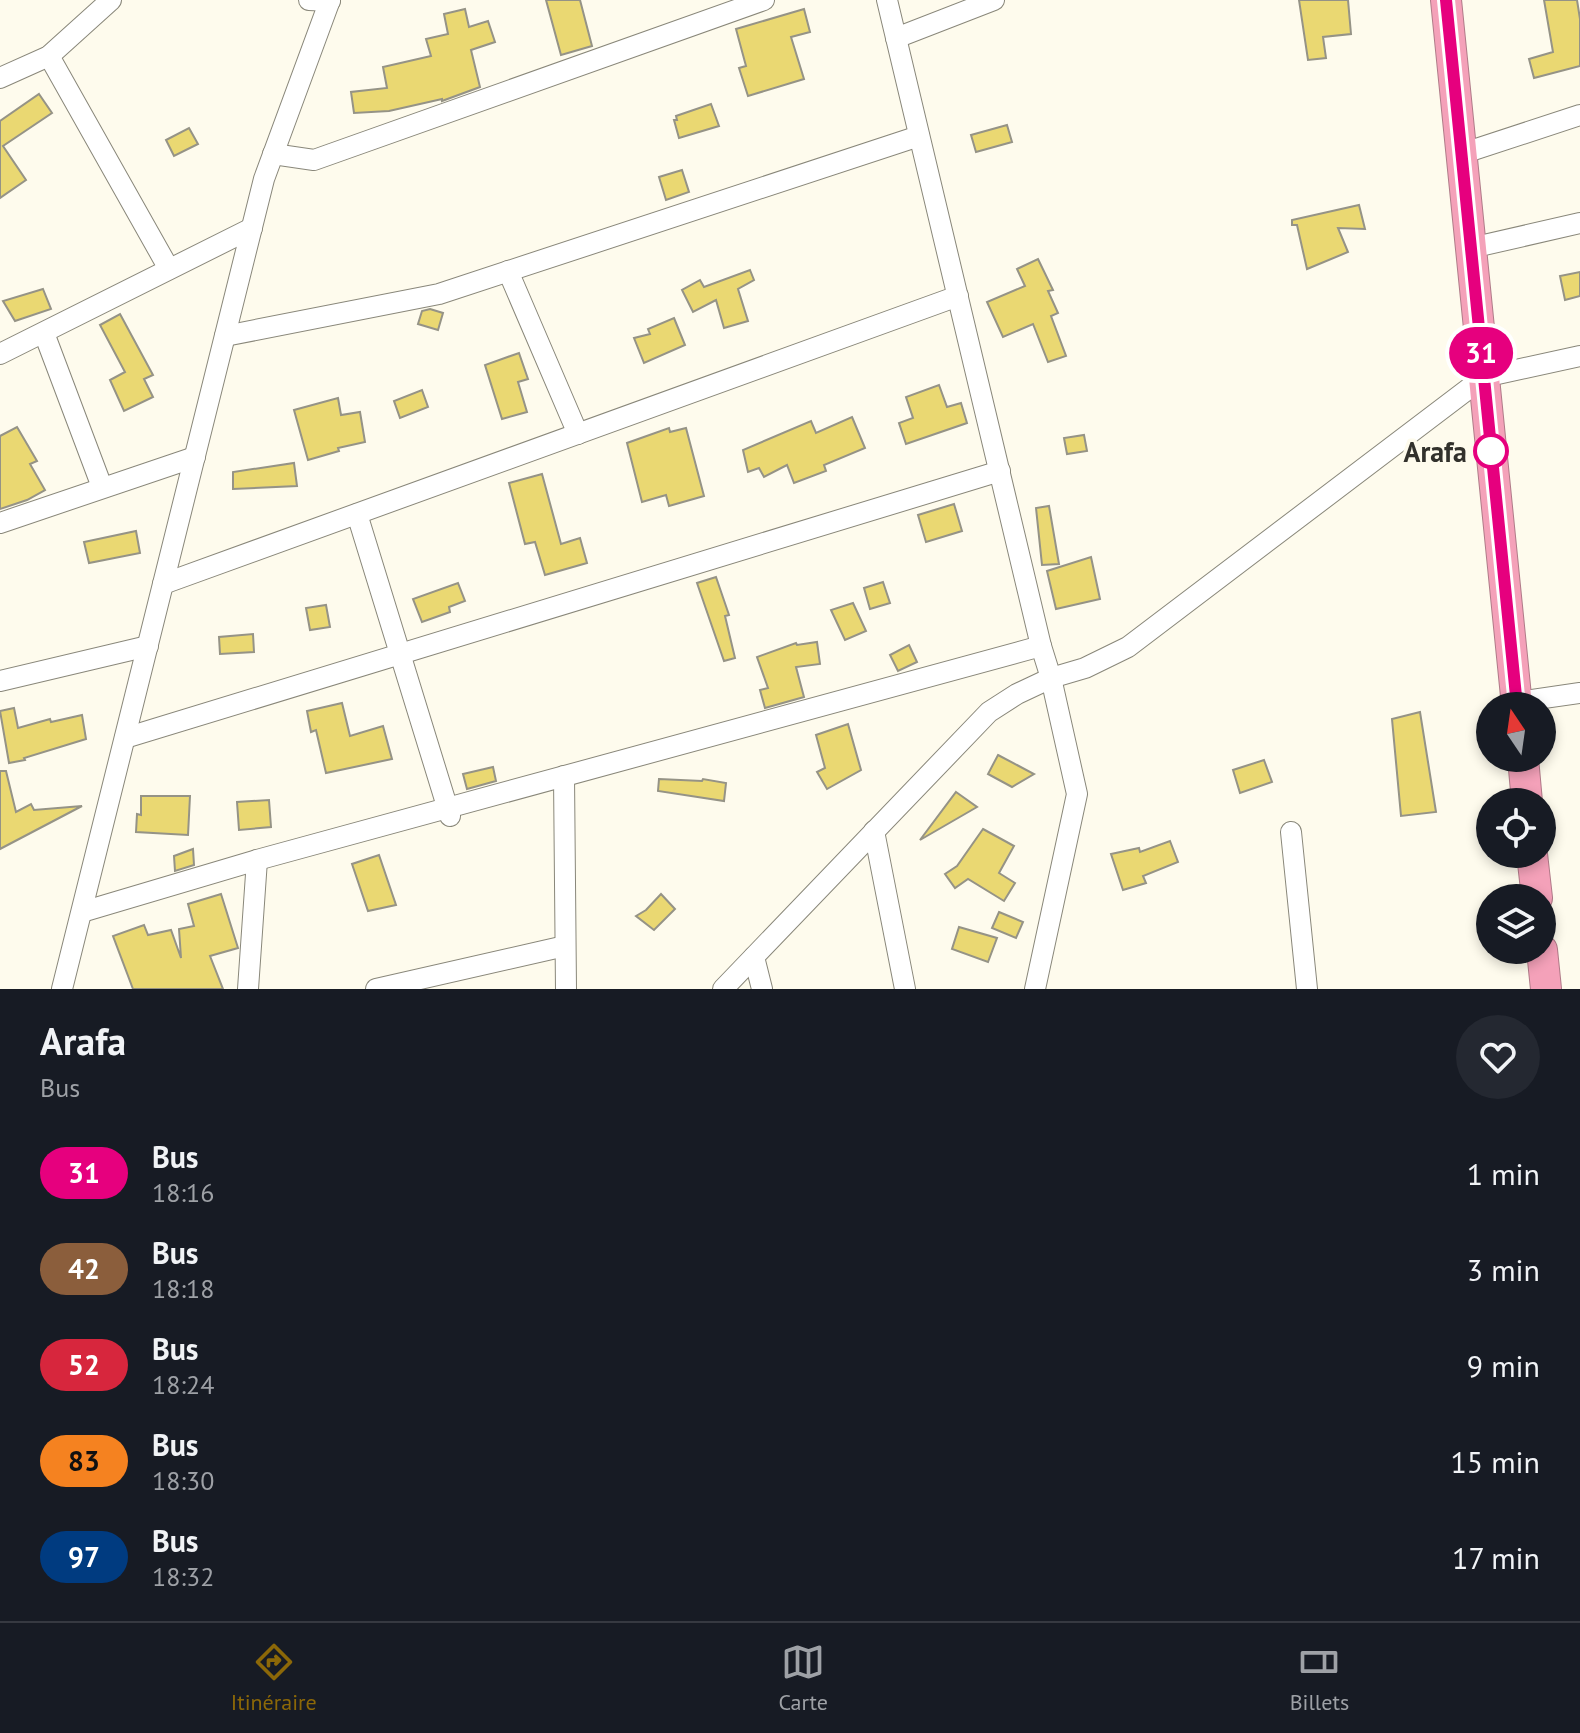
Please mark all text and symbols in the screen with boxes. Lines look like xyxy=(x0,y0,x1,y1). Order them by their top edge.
line badge: 31 xyxy=(1445,327,1517,379)
text: 31 xyxy=(1465,334,1497,371)
place label: Arafa xyxy=(1403,433,1467,470)
marker: Arafa xyxy=(1474,434,1508,468)
north arrow xyxy=(1476,692,1556,772)
map controls xyxy=(1476,692,1556,964)
button: locate xyxy=(1476,788,1556,868)
button: layers xyxy=(1476,884,1556,964)
button: heart xyxy=(1456,1015,1540,1099)
text: Arafa xyxy=(40,1016,126,1065)
text: Bus xyxy=(40,1071,80,1104)
text: Bus xyxy=(152,1137,199,1176)
text: 31 xyxy=(68,1154,100,1191)
text: 1 min xyxy=(1467,1154,1540,1193)
text: 18:16 xyxy=(152,1176,214,1209)
text: Bus xyxy=(152,1233,199,1272)
text: 42 xyxy=(68,1250,100,1287)
text: 3 min xyxy=(1467,1250,1540,1289)
text: 18:18 xyxy=(152,1272,214,1305)
text: Bus xyxy=(152,1329,199,1368)
text: 52 xyxy=(68,1346,100,1383)
text: 9 min xyxy=(1467,1346,1540,1385)
text: 18:24 xyxy=(152,1368,214,1401)
text: Bus xyxy=(152,1425,199,1464)
text: 83 xyxy=(68,1442,100,1479)
text: 15 min xyxy=(1450,1442,1540,1481)
text: 18:30 xyxy=(152,1464,214,1497)
text: Bus xyxy=(152,1521,199,1560)
text: 97 xyxy=(68,1538,100,1575)
text: 17 min xyxy=(1452,1538,1540,1577)
text: 18:32 xyxy=(152,1560,214,1593)
tab: Itinéraire xyxy=(231,1640,317,1716)
tab: Carte xyxy=(778,1640,828,1716)
tab: Billets xyxy=(1290,1640,1349,1716)

